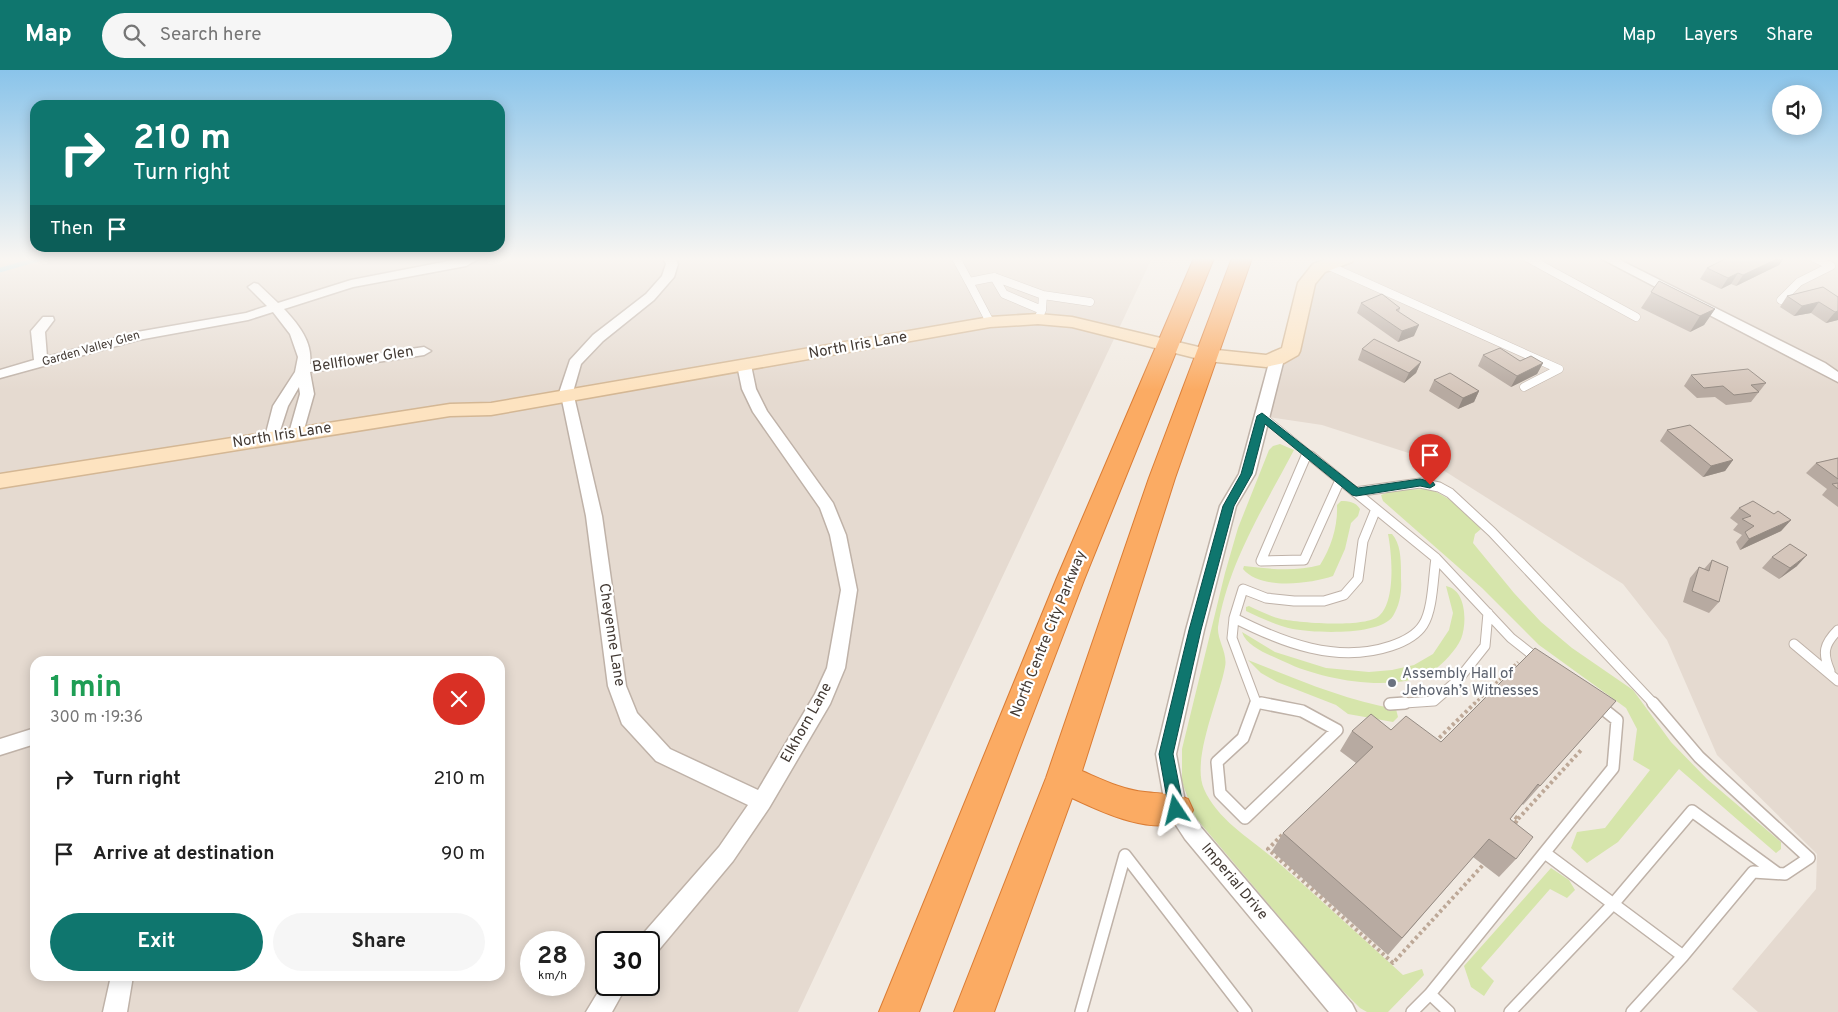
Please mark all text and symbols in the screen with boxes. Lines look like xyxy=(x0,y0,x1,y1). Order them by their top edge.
search box xyxy=(102,13,452,58)
text: Map xyxy=(25,20,72,50)
icon: search xyxy=(120,21,148,49)
text: Search here xyxy=(160,23,261,47)
text: Map xyxy=(1622,24,1656,47)
text: Layers xyxy=(1684,24,1738,47)
text: Share xyxy=(1766,24,1813,47)
map controls xyxy=(1772,85,1822,135)
button: sound xyxy=(1772,85,1822,135)
text: 210 m xyxy=(133,117,231,161)
icon: right xyxy=(50,120,115,185)
text: Turn right xyxy=(133,160,230,187)
icon: arrive xyxy=(103,215,131,243)
text: Then xyxy=(50,217,93,241)
street label: Garden Valley Glen xyxy=(40,327,142,371)
street label: North Iris Lane xyxy=(807,328,909,364)
street label: Bellflower Glen xyxy=(311,343,415,377)
street label: North Iris Lane xyxy=(231,419,333,453)
pin xyxy=(1409,434,1451,485)
icon: arrive xyxy=(1416,441,1444,469)
street label: North Centre City Parkway xyxy=(1007,548,1091,720)
street label: Cheyenne Lane xyxy=(593,582,629,688)
place label: Assembly Hall of Jehovah’s Witnesses xyxy=(1402,665,1539,701)
text: 1 min xyxy=(50,670,122,707)
button: close xyxy=(433,673,485,725)
marker: Assembly Hall of Jehovah’s Witnesses xyxy=(1386,677,1398,689)
street label: Elkhorn Lane xyxy=(777,680,837,766)
text: 300 m · 19:36 xyxy=(50,708,143,728)
icon: right xyxy=(50,765,78,793)
text: Turn right xyxy=(93,767,181,791)
text: 210 m xyxy=(434,767,485,791)
position arrow xyxy=(1149,783,1201,835)
icon: arrive xyxy=(50,840,78,868)
street label: Imperial Drive xyxy=(1196,840,1272,924)
text: Arrive at destination xyxy=(93,842,274,866)
text: 90 m xyxy=(441,842,485,866)
button: Exit xyxy=(50,913,263,971)
button: Share xyxy=(273,913,485,971)
speed limit sign: 30 xyxy=(595,931,660,996)
text: 28 xyxy=(537,941,568,973)
text: km/h xyxy=(538,968,567,984)

